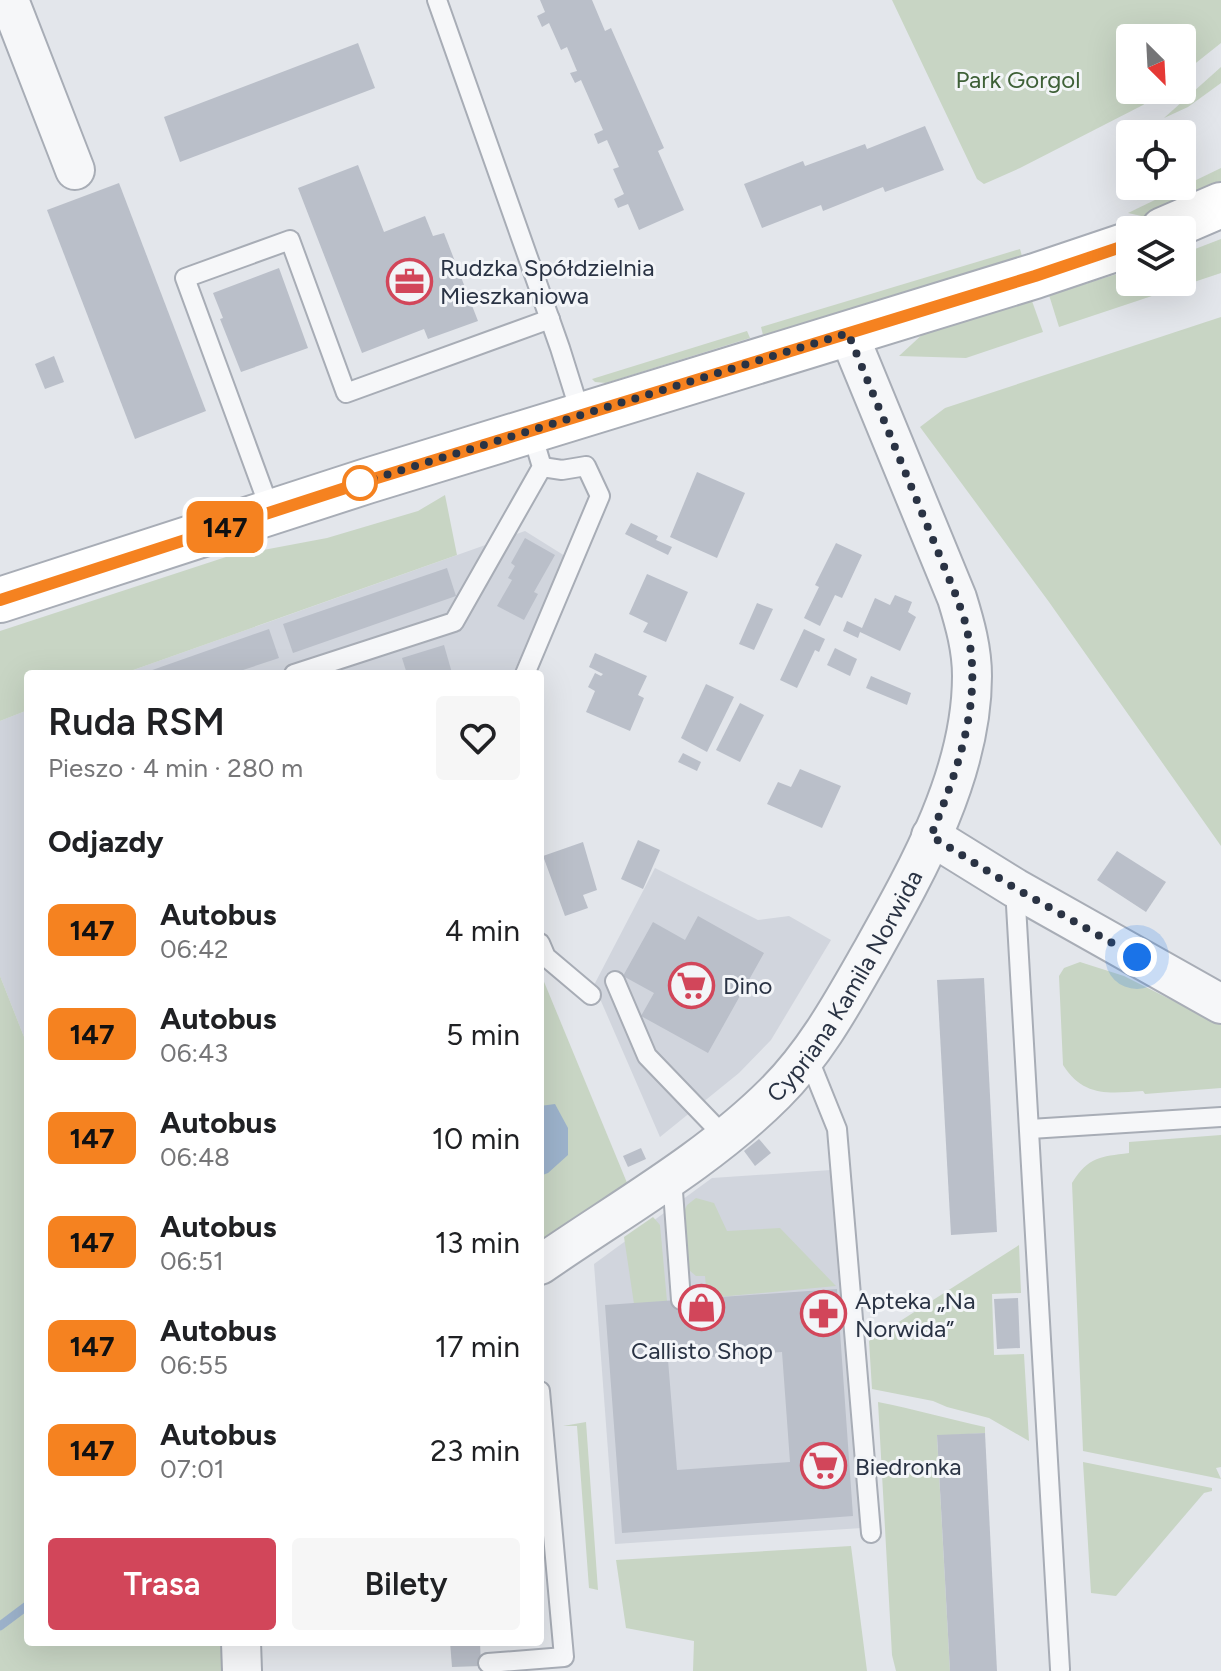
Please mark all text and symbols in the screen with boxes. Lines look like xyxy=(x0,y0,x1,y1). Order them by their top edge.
north arrow xyxy=(1116,24,1196,104)
map controls xyxy=(1116,24,1196,296)
park label: Park Gorgol xyxy=(955,65,1081,94)
button: locate xyxy=(1116,120,1196,200)
button: layers xyxy=(1116,216,1196,296)
place label: Rudzka Spółdzielnia Mieszkaniowa xyxy=(440,253,654,310)
office icon: Rudzka Spółdzielnia Mieszkaniowa xyxy=(385,257,433,305)
unlabelled marker xyxy=(343,466,377,500)
line badge: 147 xyxy=(179,501,271,553)
text: 147 xyxy=(202,510,248,544)
button: heart xyxy=(436,696,520,780)
text: Ruda RSM xyxy=(48,699,225,745)
text: Pieszo · 4 min · 280 m xyxy=(48,752,303,784)
text: Odjazdy xyxy=(48,823,164,860)
street label: Cypriana Kamila Norwida xyxy=(760,865,928,1108)
text: Autobus xyxy=(160,896,277,933)
text: 4 min xyxy=(445,912,520,949)
text: 147 xyxy=(69,913,115,947)
text: 06:42 xyxy=(160,933,229,965)
your location xyxy=(1117,937,1157,977)
supermarket icon: Dino xyxy=(668,961,716,1009)
place label: Dino xyxy=(723,971,772,1000)
text: Autobus xyxy=(160,1000,277,1037)
text: 5 min xyxy=(446,1016,520,1053)
text: 147 xyxy=(69,1017,115,1051)
text: 06:43 xyxy=(160,1037,228,1069)
text: Autobus xyxy=(160,1104,277,1141)
text: 10 min xyxy=(432,1120,520,1157)
text: 147 xyxy=(69,1121,115,1155)
text: 06:48 xyxy=(160,1141,230,1173)
text: Autobus xyxy=(160,1208,277,1245)
text: 13 min xyxy=(435,1224,520,1261)
text: 147 xyxy=(69,1225,115,1259)
text: 06:51 xyxy=(160,1245,224,1277)
shop icon: Callisto Shop xyxy=(678,1284,726,1332)
place label: Apteka „Na Norwida” xyxy=(855,1286,975,1343)
pharmacy icon: Apteka „Na Norwida” xyxy=(800,1290,848,1338)
text: Autobus xyxy=(160,1312,277,1349)
text: 17 min xyxy=(435,1328,520,1365)
text: 147 xyxy=(69,1329,115,1363)
place label: Callisto Shop xyxy=(631,1336,773,1365)
text: 06:55 xyxy=(160,1349,228,1381)
text: Autobus xyxy=(160,1416,277,1453)
text: 23 min xyxy=(430,1432,520,1469)
text: 147 xyxy=(69,1433,115,1467)
supermarket icon: Biedronka xyxy=(800,1442,848,1490)
place label: Biedronka xyxy=(855,1452,961,1481)
text: 07:01 xyxy=(160,1453,225,1485)
button: Trasa xyxy=(48,1538,276,1630)
button: Bilety xyxy=(292,1538,520,1630)

